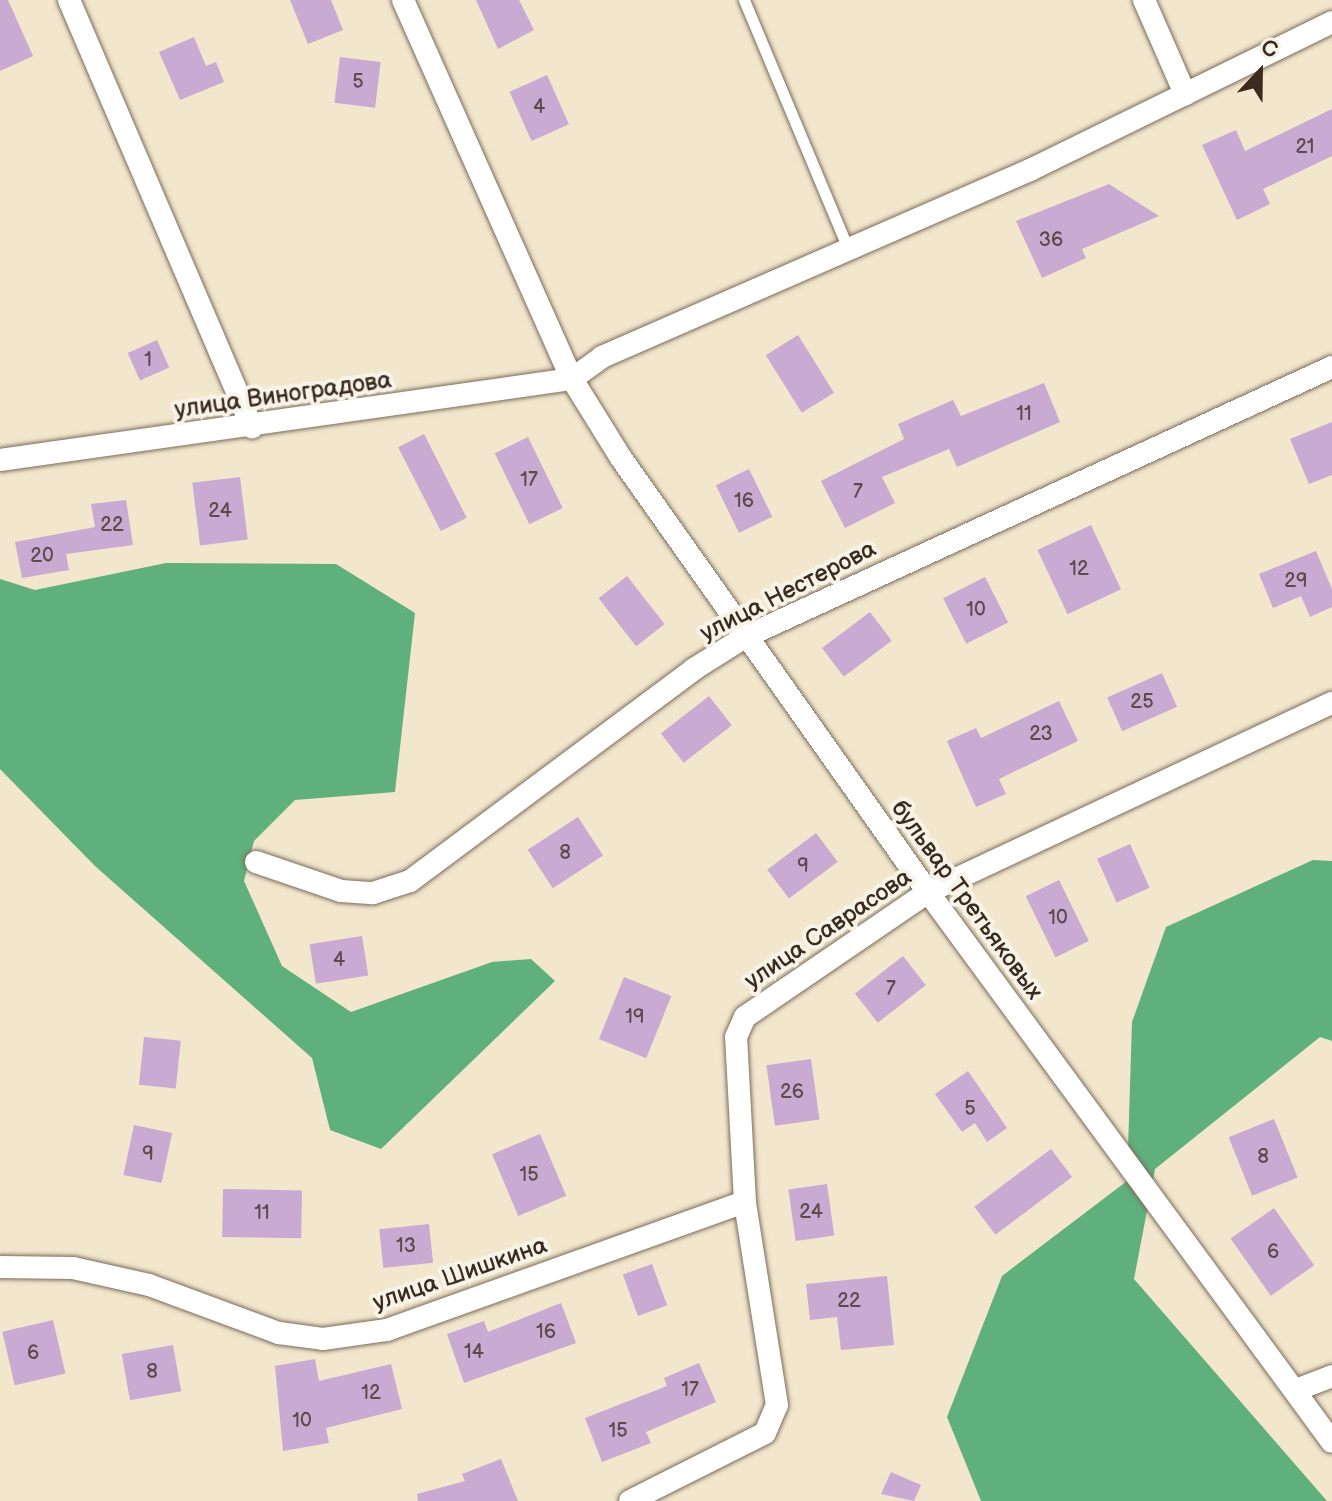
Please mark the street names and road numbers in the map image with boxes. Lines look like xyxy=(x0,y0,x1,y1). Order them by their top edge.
street label: улица Виноградова xyxy=(173,366,393,424)
street label: улица Нестерова xyxy=(695,534,881,648)
street label: бульвар Третьяковых xyxy=(885,795,1049,1005)
street label: улица Саврасова xyxy=(739,863,917,995)
street label: улица Шишкина xyxy=(369,1231,551,1317)

